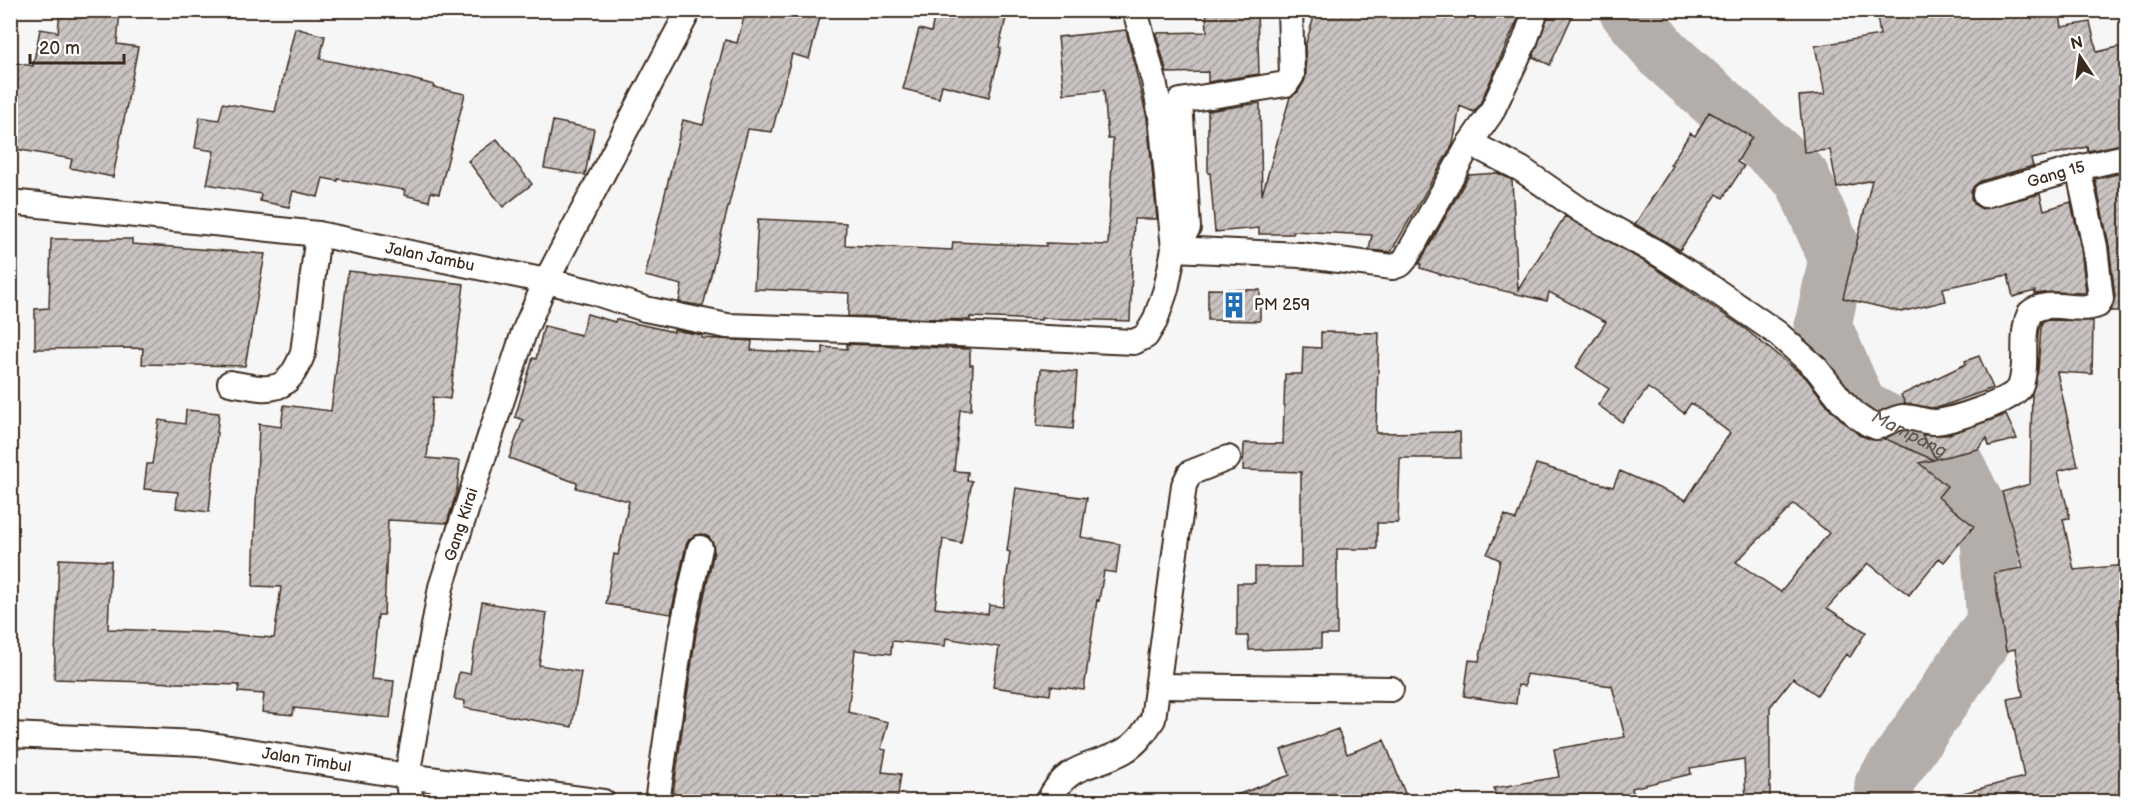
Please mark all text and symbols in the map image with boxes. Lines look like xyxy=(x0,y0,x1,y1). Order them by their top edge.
scale bar xyxy=(30,27,124,65)
north arrow xyxy=(2050,27,2110,87)
text: N xyxy=(2069,33,2085,54)
text: 20 m xyxy=(39,38,80,59)
street label: Gang 15 xyxy=(2025,157,2087,192)
street label: Jalan Jambu xyxy=(384,239,476,276)
building icon: PM 259 xyxy=(1219,290,1249,320)
place label: PM 259 xyxy=(1254,296,1310,315)
water label: Mampang xyxy=(1868,406,1951,462)
street label: Gang Kirai xyxy=(441,485,482,564)
street label: Jalan Timbul xyxy=(261,744,352,777)

